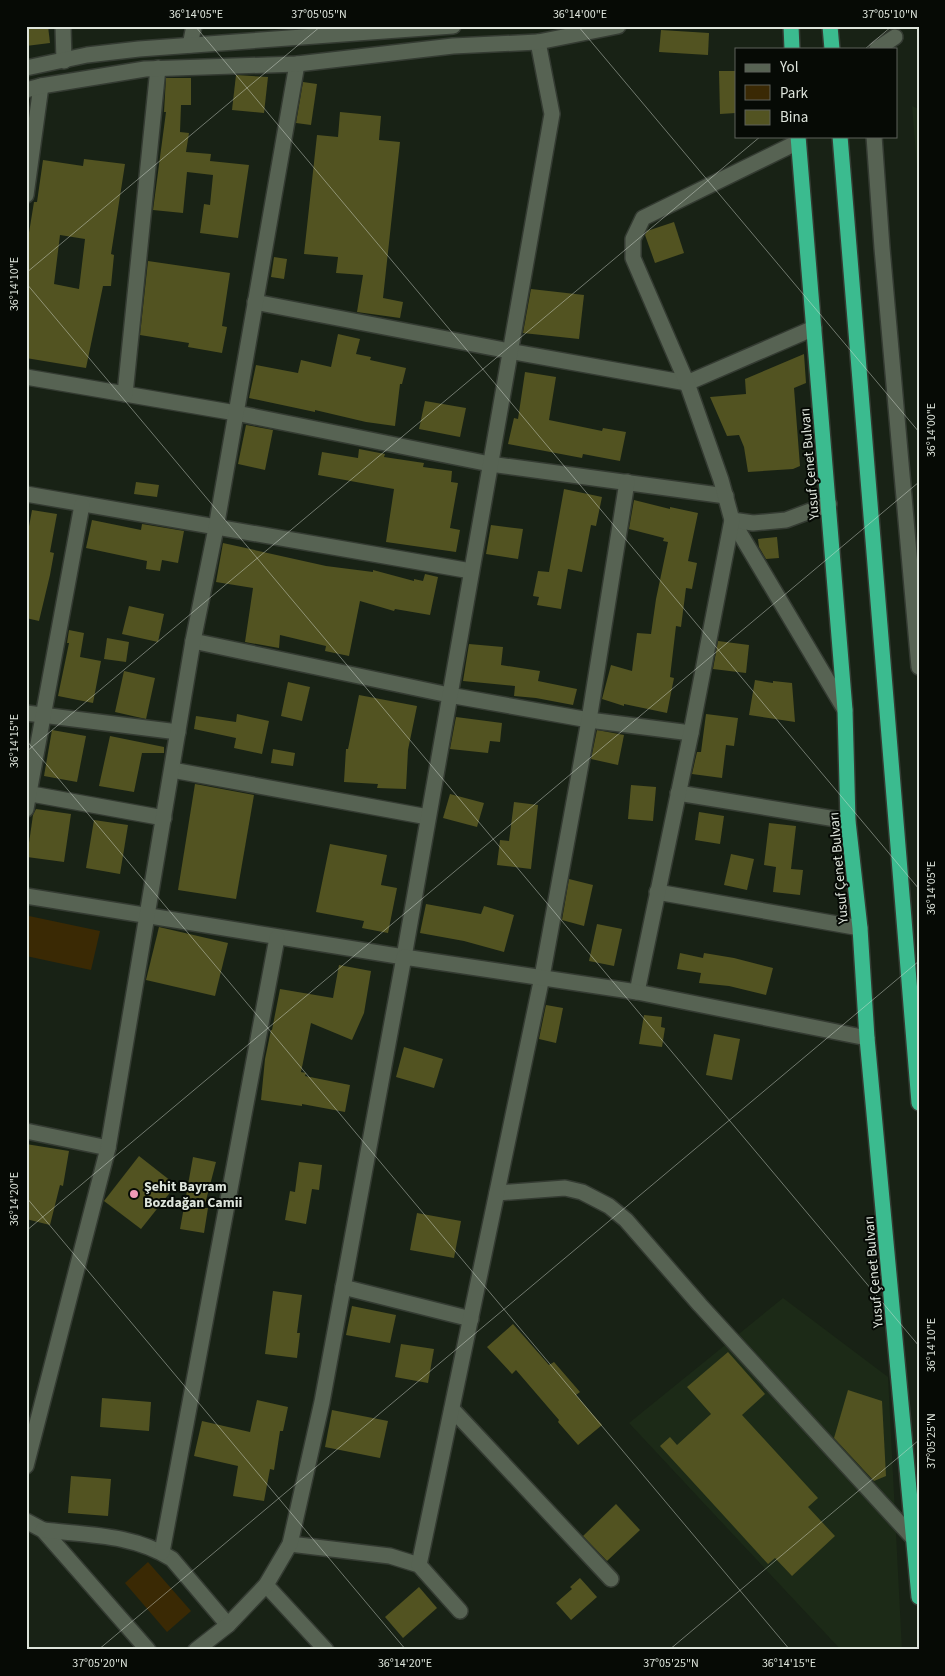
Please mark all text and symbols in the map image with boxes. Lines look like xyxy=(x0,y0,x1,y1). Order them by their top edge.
text: 36°14'05"E xyxy=(169,6,223,23)
text: 37°05'05"N xyxy=(291,6,347,23)
text: 36°14'00"E xyxy=(553,6,607,23)
text: 37°05'10"N xyxy=(862,6,918,23)
legend xyxy=(735,48,898,138)
text: Yol xyxy=(779,57,799,78)
text: Park xyxy=(780,83,809,104)
text: Bina xyxy=(780,107,808,128)
text: 36°14'10"E xyxy=(6,257,23,311)
text: 36°14'00"E xyxy=(923,403,940,457)
street label: Yusuf Çenet Bulvarı xyxy=(795,407,825,522)
text: 36°14'15"E xyxy=(6,714,23,768)
street label: Yusuf Çenet Bulvarı xyxy=(824,811,854,926)
text: 36°14'05"E xyxy=(923,861,940,915)
text: 36°14'20"E xyxy=(6,1172,23,1226)
place label: Şehit Bayram Bozdağan Camii xyxy=(144,1177,243,1213)
marker: Şehit Bayram Bozdağan Camii xyxy=(128,1188,140,1200)
street label: Yusuf Çenet Bulvarı xyxy=(859,1215,889,1330)
text: 36°14'10"E xyxy=(923,1318,940,1372)
text: 37°05'25"N xyxy=(923,1413,940,1469)
text: 37°05'20"N xyxy=(72,1655,128,1672)
text: 36°14'20"E xyxy=(378,1655,432,1672)
text: 37°05'25"N xyxy=(643,1655,699,1672)
text: 36°14'15"E xyxy=(762,1655,816,1672)

